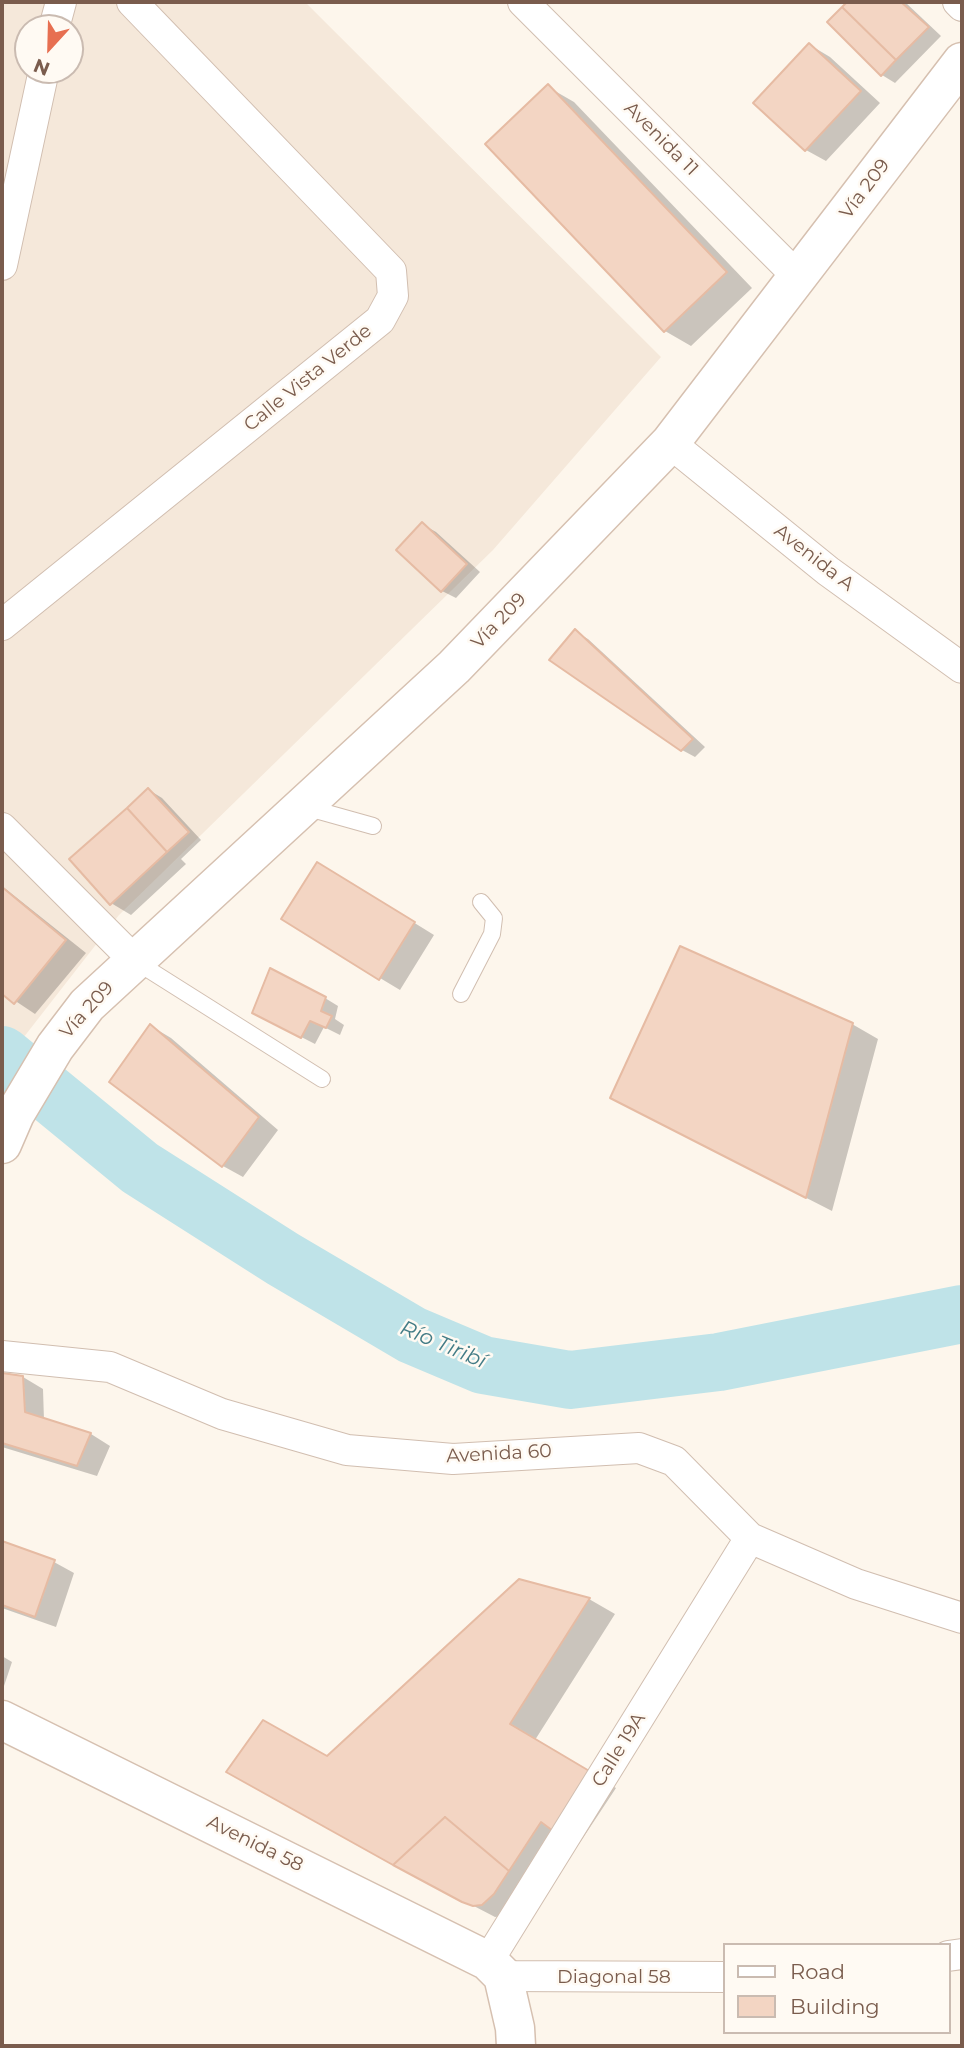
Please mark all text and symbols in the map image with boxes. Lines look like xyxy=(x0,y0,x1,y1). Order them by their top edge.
north arrow xyxy=(14,14,84,84)
text: N xyxy=(30,54,53,81)
street label: Avenida 11 xyxy=(619,97,703,181)
street label: Vía 209 xyxy=(835,155,895,223)
street label: Calle Vista Verde xyxy=(240,320,376,436)
street label: Avenida A xyxy=(769,520,859,596)
street label: Vía 209 xyxy=(467,588,531,654)
street label: Vía 209 xyxy=(55,977,119,1043)
water label: Río Tiribí xyxy=(396,1316,490,1374)
street label: Avenida 60 xyxy=(446,1440,552,1468)
street label: Calle 19A xyxy=(587,1709,651,1791)
street label: Avenida 58 xyxy=(203,1811,307,1877)
legend xyxy=(722,1943,950,2034)
text: Road xyxy=(790,1959,845,1984)
street label: Diagonal 58 xyxy=(557,1966,671,1988)
text: Building xyxy=(790,1994,880,2019)

